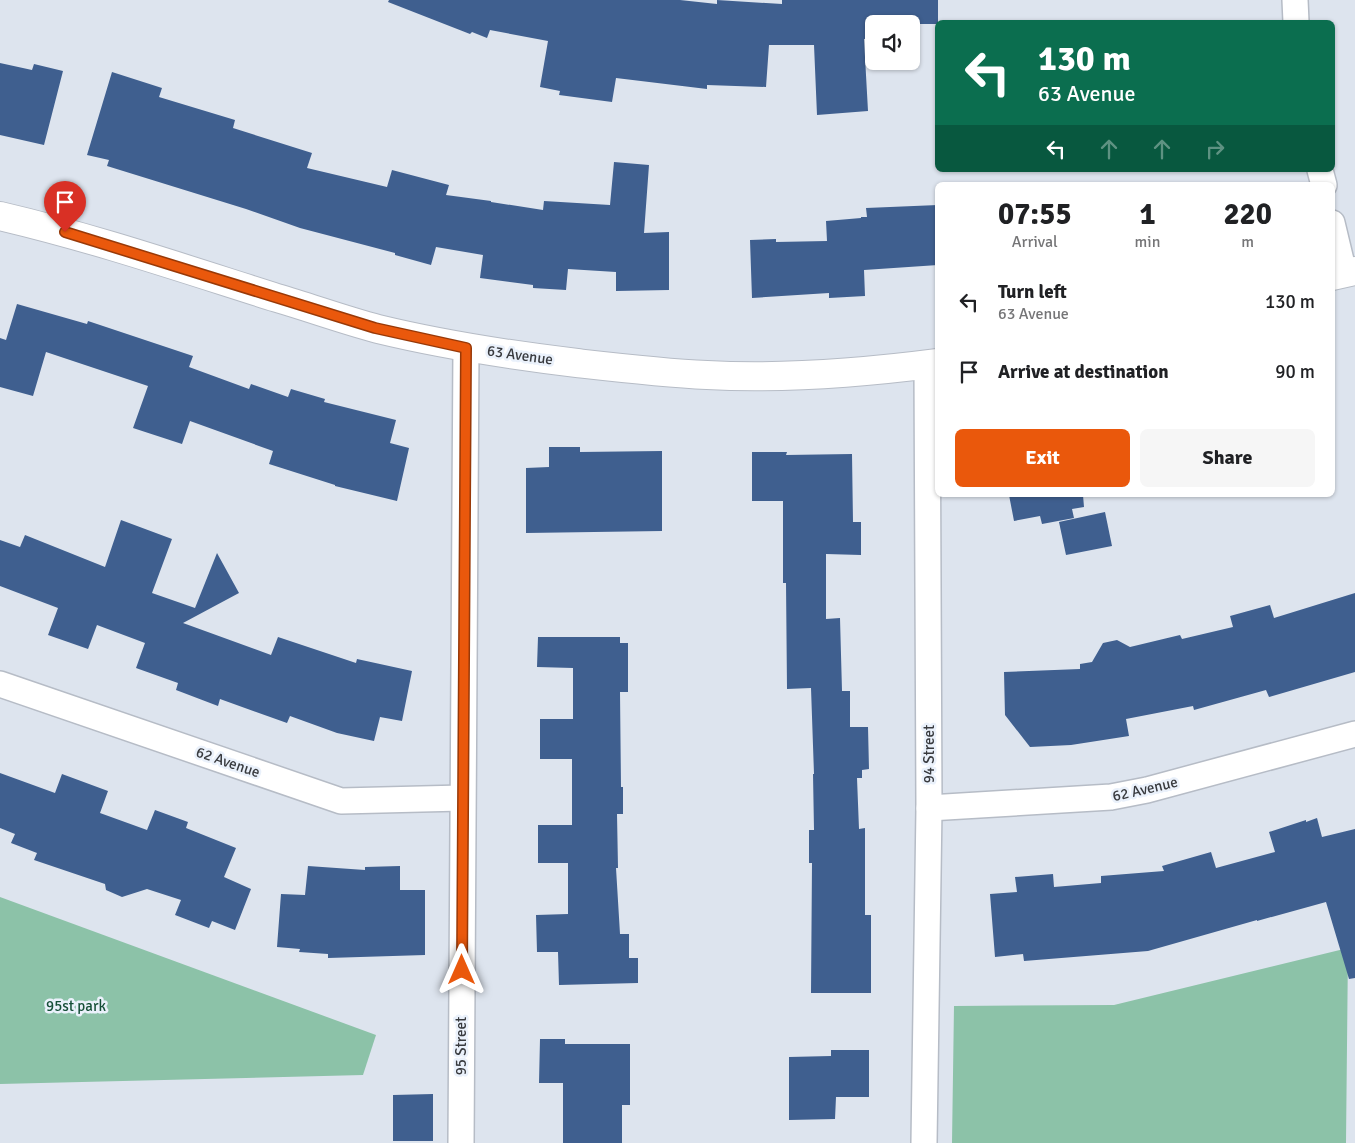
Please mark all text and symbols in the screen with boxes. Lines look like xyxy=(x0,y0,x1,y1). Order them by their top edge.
map controls xyxy=(865,15,920,70)
button: sound xyxy=(865,15,920,70)
text: 130 m xyxy=(1038,37,1131,80)
icon: left xyxy=(955,40,1020,105)
text: 63 Avenue xyxy=(1038,80,1135,107)
icon: left xyxy=(1042,135,1070,163)
icon: ahead xyxy=(1095,135,1123,163)
icon: ahead xyxy=(1148,135,1176,163)
icon: right xyxy=(1201,135,1229,163)
pin xyxy=(44,181,86,232)
icon: arrive xyxy=(51,188,79,216)
text: 07:55 xyxy=(998,196,1072,233)
text: 1 xyxy=(1139,196,1156,233)
text: 220 xyxy=(1223,196,1272,233)
text: Arrival xyxy=(1012,232,1058,252)
text: min xyxy=(1135,232,1160,252)
text: m xyxy=(1241,232,1254,252)
text: Turn left xyxy=(998,280,1067,304)
icon: left xyxy=(955,288,983,316)
text: 130 m xyxy=(1265,290,1315,314)
text: 63 Avenue xyxy=(998,304,1069,324)
street label: 63 Avenue xyxy=(486,341,554,369)
icon: arrive xyxy=(955,358,983,386)
text: Arrive at destination xyxy=(998,360,1169,384)
text: 90 m xyxy=(1275,360,1315,384)
button: Exit xyxy=(955,429,1130,487)
button: Share xyxy=(1140,429,1315,487)
street label: 94 Street xyxy=(920,725,938,783)
street label: 62 Avenue xyxy=(194,743,262,781)
street label: 62 Avenue xyxy=(1111,773,1179,805)
position arrow xyxy=(435,943,487,995)
park label: 95st park xyxy=(46,997,106,1015)
street label: 95 Street xyxy=(452,1017,470,1075)

